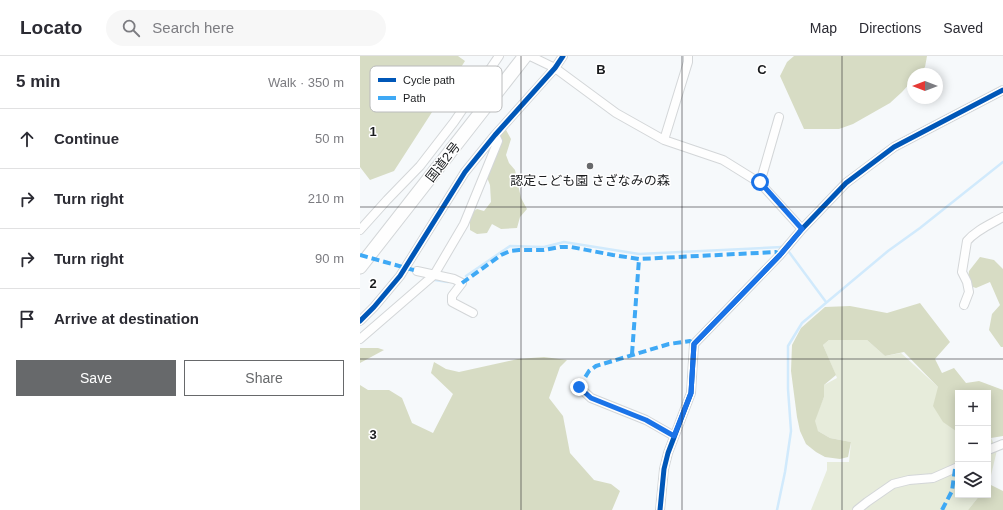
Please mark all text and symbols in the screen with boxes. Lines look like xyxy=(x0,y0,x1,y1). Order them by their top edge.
search box xyxy=(106,10,386,46)
text: Locato xyxy=(20,17,82,38)
icon: search xyxy=(120,17,142,39)
text: Search here xyxy=(152,19,234,36)
text: Map xyxy=(810,20,837,36)
text: Directions xyxy=(859,20,921,36)
text: Saved xyxy=(943,20,983,36)
text: B xyxy=(596,62,606,77)
text: C xyxy=(757,62,767,77)
legend xyxy=(370,66,502,112)
north arrow xyxy=(907,68,943,104)
text: 5 min xyxy=(16,72,60,91)
text: Cycle path xyxy=(403,74,455,86)
text: Walk · 350 m xyxy=(268,75,344,90)
text: Path xyxy=(403,92,426,104)
text: 1 xyxy=(369,124,377,139)
icon: ahead xyxy=(16,128,38,150)
text: Continue xyxy=(54,130,119,147)
text: 50 m xyxy=(315,131,344,146)
street label: 国道2号 xyxy=(423,139,463,185)
marker: 認定こども園 さざなみの森 xyxy=(585,161,595,171)
place label: 認定こども園 さざなみの森 xyxy=(510,173,670,188)
route start xyxy=(751,173,769,191)
icon: right xyxy=(16,188,38,210)
text: Turn right xyxy=(54,190,124,207)
text: 210 m xyxy=(308,191,344,206)
icon: right xyxy=(16,248,38,270)
text: Turn right xyxy=(54,250,124,267)
text: 90 m xyxy=(315,251,344,266)
text: 2 xyxy=(369,276,377,291)
icon: arrive xyxy=(16,308,38,330)
text: Arrive at destination xyxy=(54,310,199,327)
button: Save xyxy=(16,360,176,396)
button: Share xyxy=(184,360,344,396)
route end xyxy=(570,378,588,396)
map controls xyxy=(955,390,991,498)
button: + xyxy=(955,390,991,426)
button: − xyxy=(955,426,991,462)
text: 3 xyxy=(369,427,377,442)
button: layers xyxy=(955,462,991,498)

